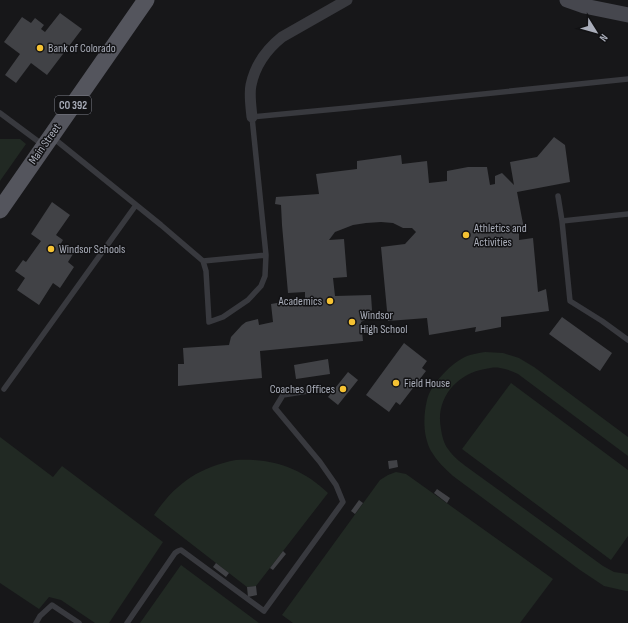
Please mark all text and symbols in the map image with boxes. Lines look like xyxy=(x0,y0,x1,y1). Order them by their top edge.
north arrow xyxy=(576,12,616,52)
text: N xyxy=(597,31,611,44)
place label: Bank of Colorado xyxy=(48,41,116,56)
marker: Bank of Colorado xyxy=(35,43,45,53)
road number: CO 392 xyxy=(55,96,91,114)
street label: Main Street xyxy=(26,120,65,167)
place label: Athletics and Activities xyxy=(473,221,527,250)
marker: Athletics and Activities xyxy=(461,230,471,240)
place label: Windsor Schools xyxy=(59,242,125,257)
marker: Windsor Schools xyxy=(46,244,56,254)
place label: Academics xyxy=(278,294,322,309)
marker: Academics xyxy=(325,296,335,306)
place label: Windsor High School xyxy=(360,308,407,337)
marker: Windsor High School xyxy=(347,317,357,327)
place label: Field House xyxy=(404,376,450,391)
marker: Field House xyxy=(391,378,401,388)
place label: Coaches Offices xyxy=(270,382,335,397)
marker: Coaches Offices xyxy=(338,384,348,394)

